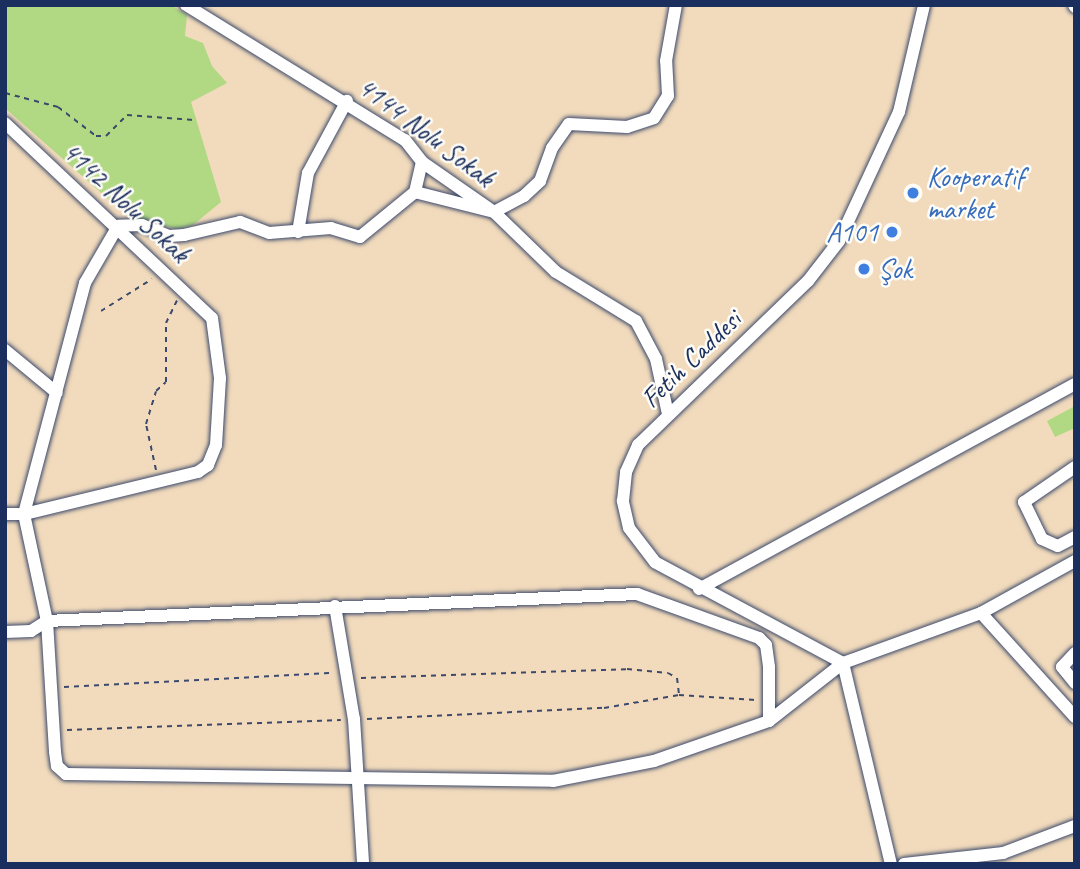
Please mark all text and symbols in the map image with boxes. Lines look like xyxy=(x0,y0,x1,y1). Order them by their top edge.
street label: 4144 Nolu Sokak xyxy=(352,70,500,194)
street label: 4142 Nolu Sokak xyxy=(56,135,196,269)
place label: Kooperatif market xyxy=(927,160,1024,226)
marker: Kooperatif market xyxy=(905,185,921,201)
place label: A101 xyxy=(826,215,878,249)
marker: A101 xyxy=(884,224,900,240)
place label: Şok xyxy=(878,252,912,286)
marker: Şok xyxy=(856,261,872,277)
street label: Fetih Caddesi xyxy=(634,303,748,415)

